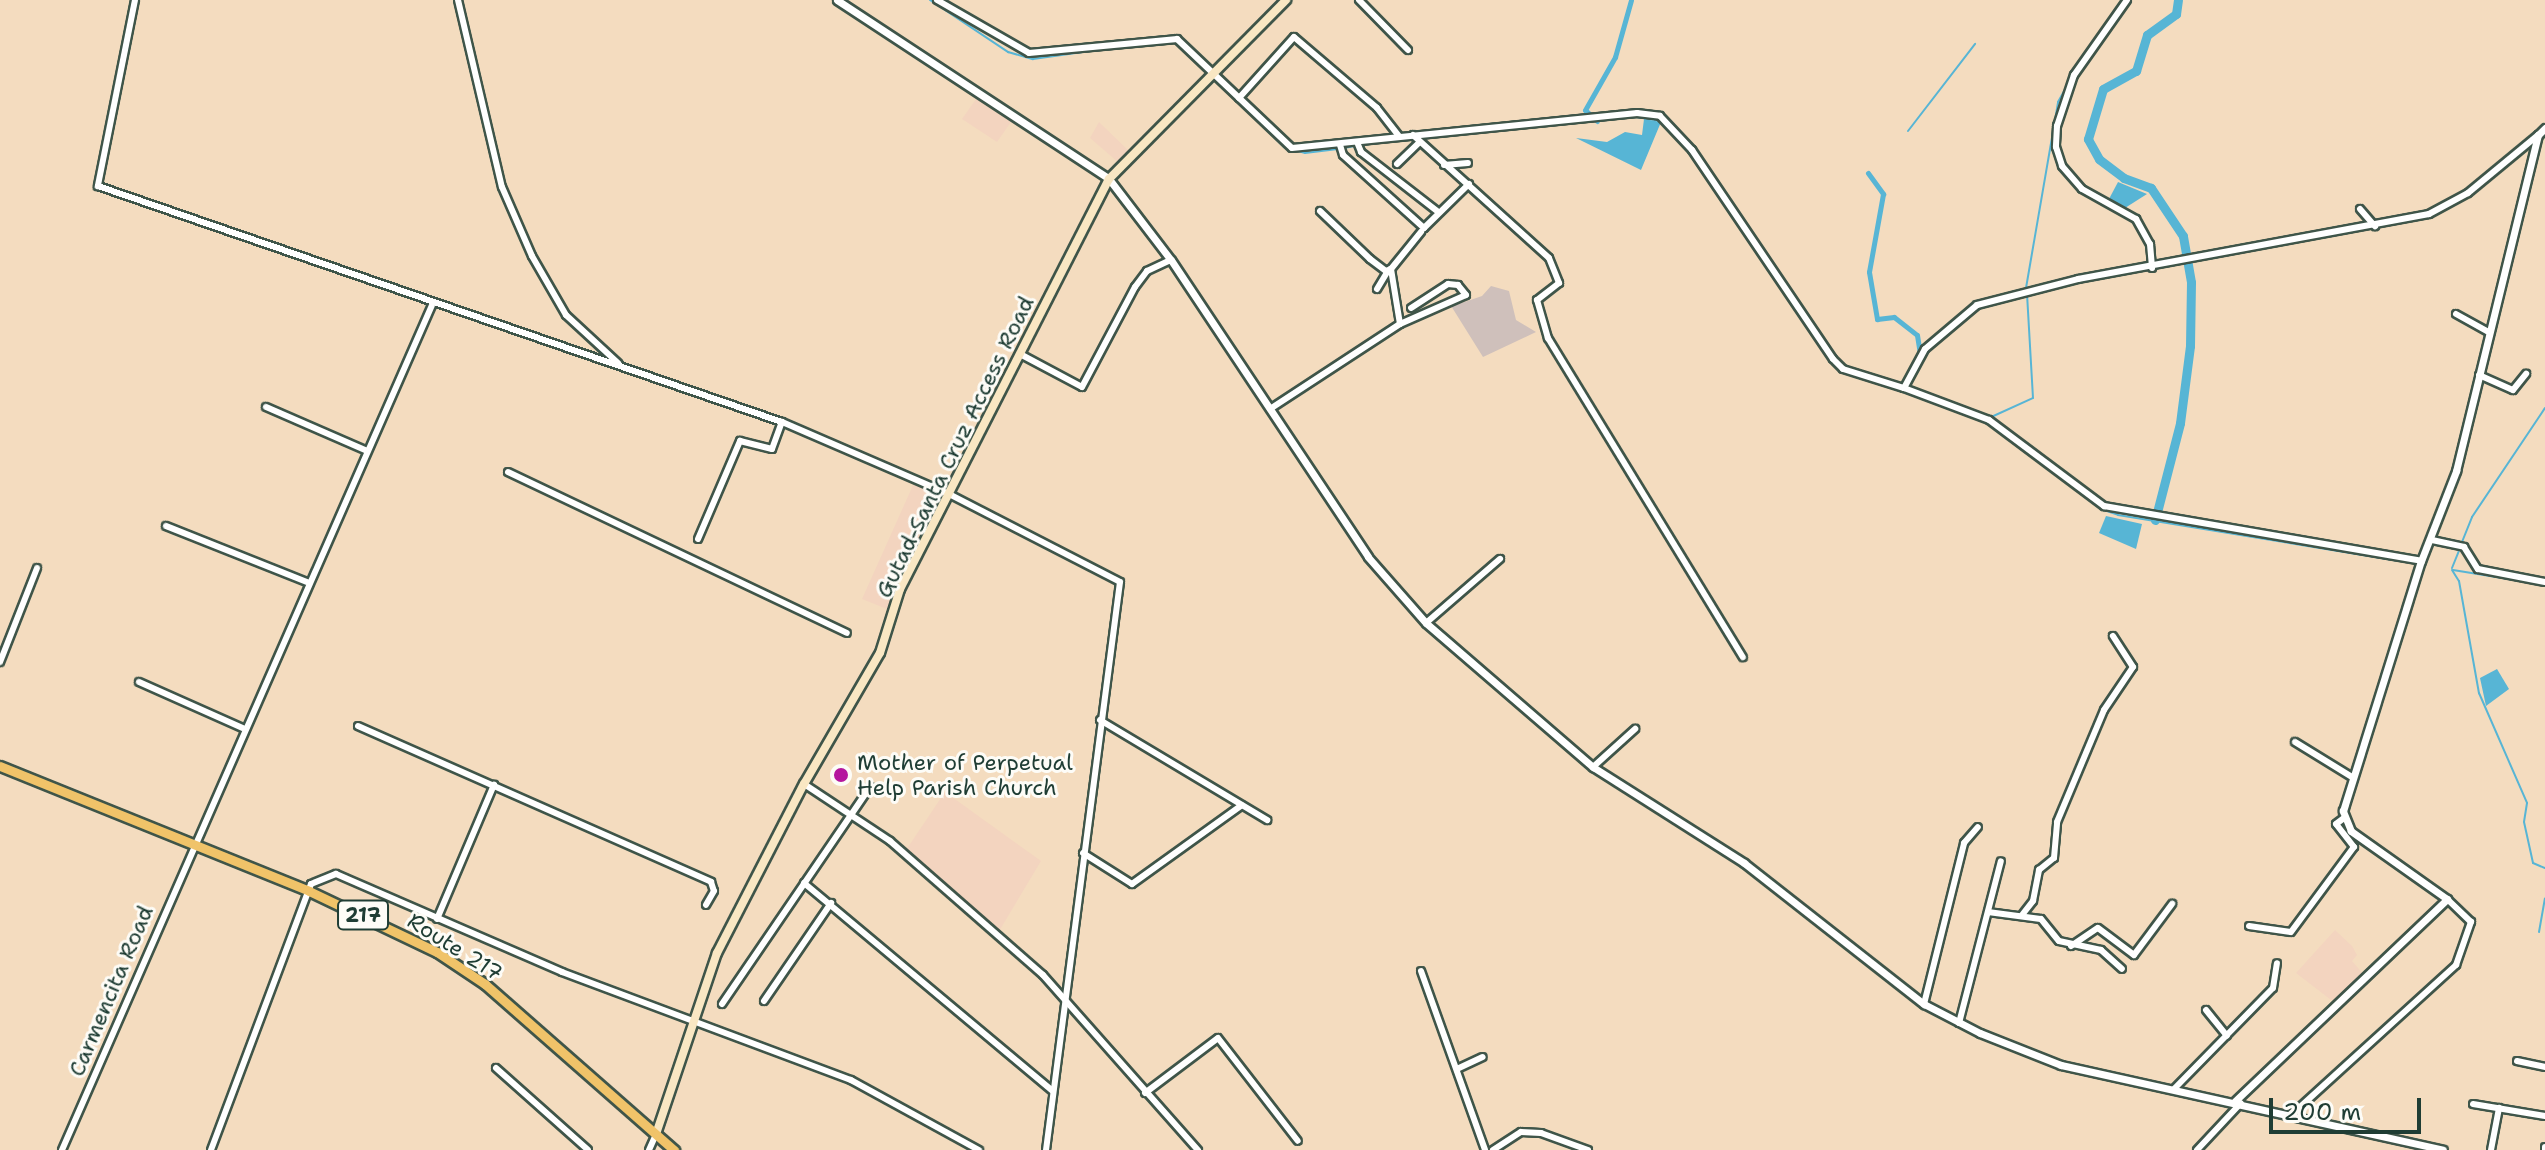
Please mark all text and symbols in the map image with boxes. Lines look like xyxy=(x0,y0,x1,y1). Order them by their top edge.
street label: Gutad-Santa Cruz Access Road xyxy=(870,292,1040,602)
place label: Mother of Perpetual Help Parish Church xyxy=(857,749,1073,800)
marker: Mother of Perpetual Help Parish Church xyxy=(832,766,850,784)
road number: 217 xyxy=(337,899,389,931)
street label: Carmencita Road xyxy=(63,902,159,1080)
street label: Route 217 xyxy=(403,907,507,987)
scale bar xyxy=(2273,1082,2425,1132)
text: 200 m xyxy=(2283,1096,2361,1128)

